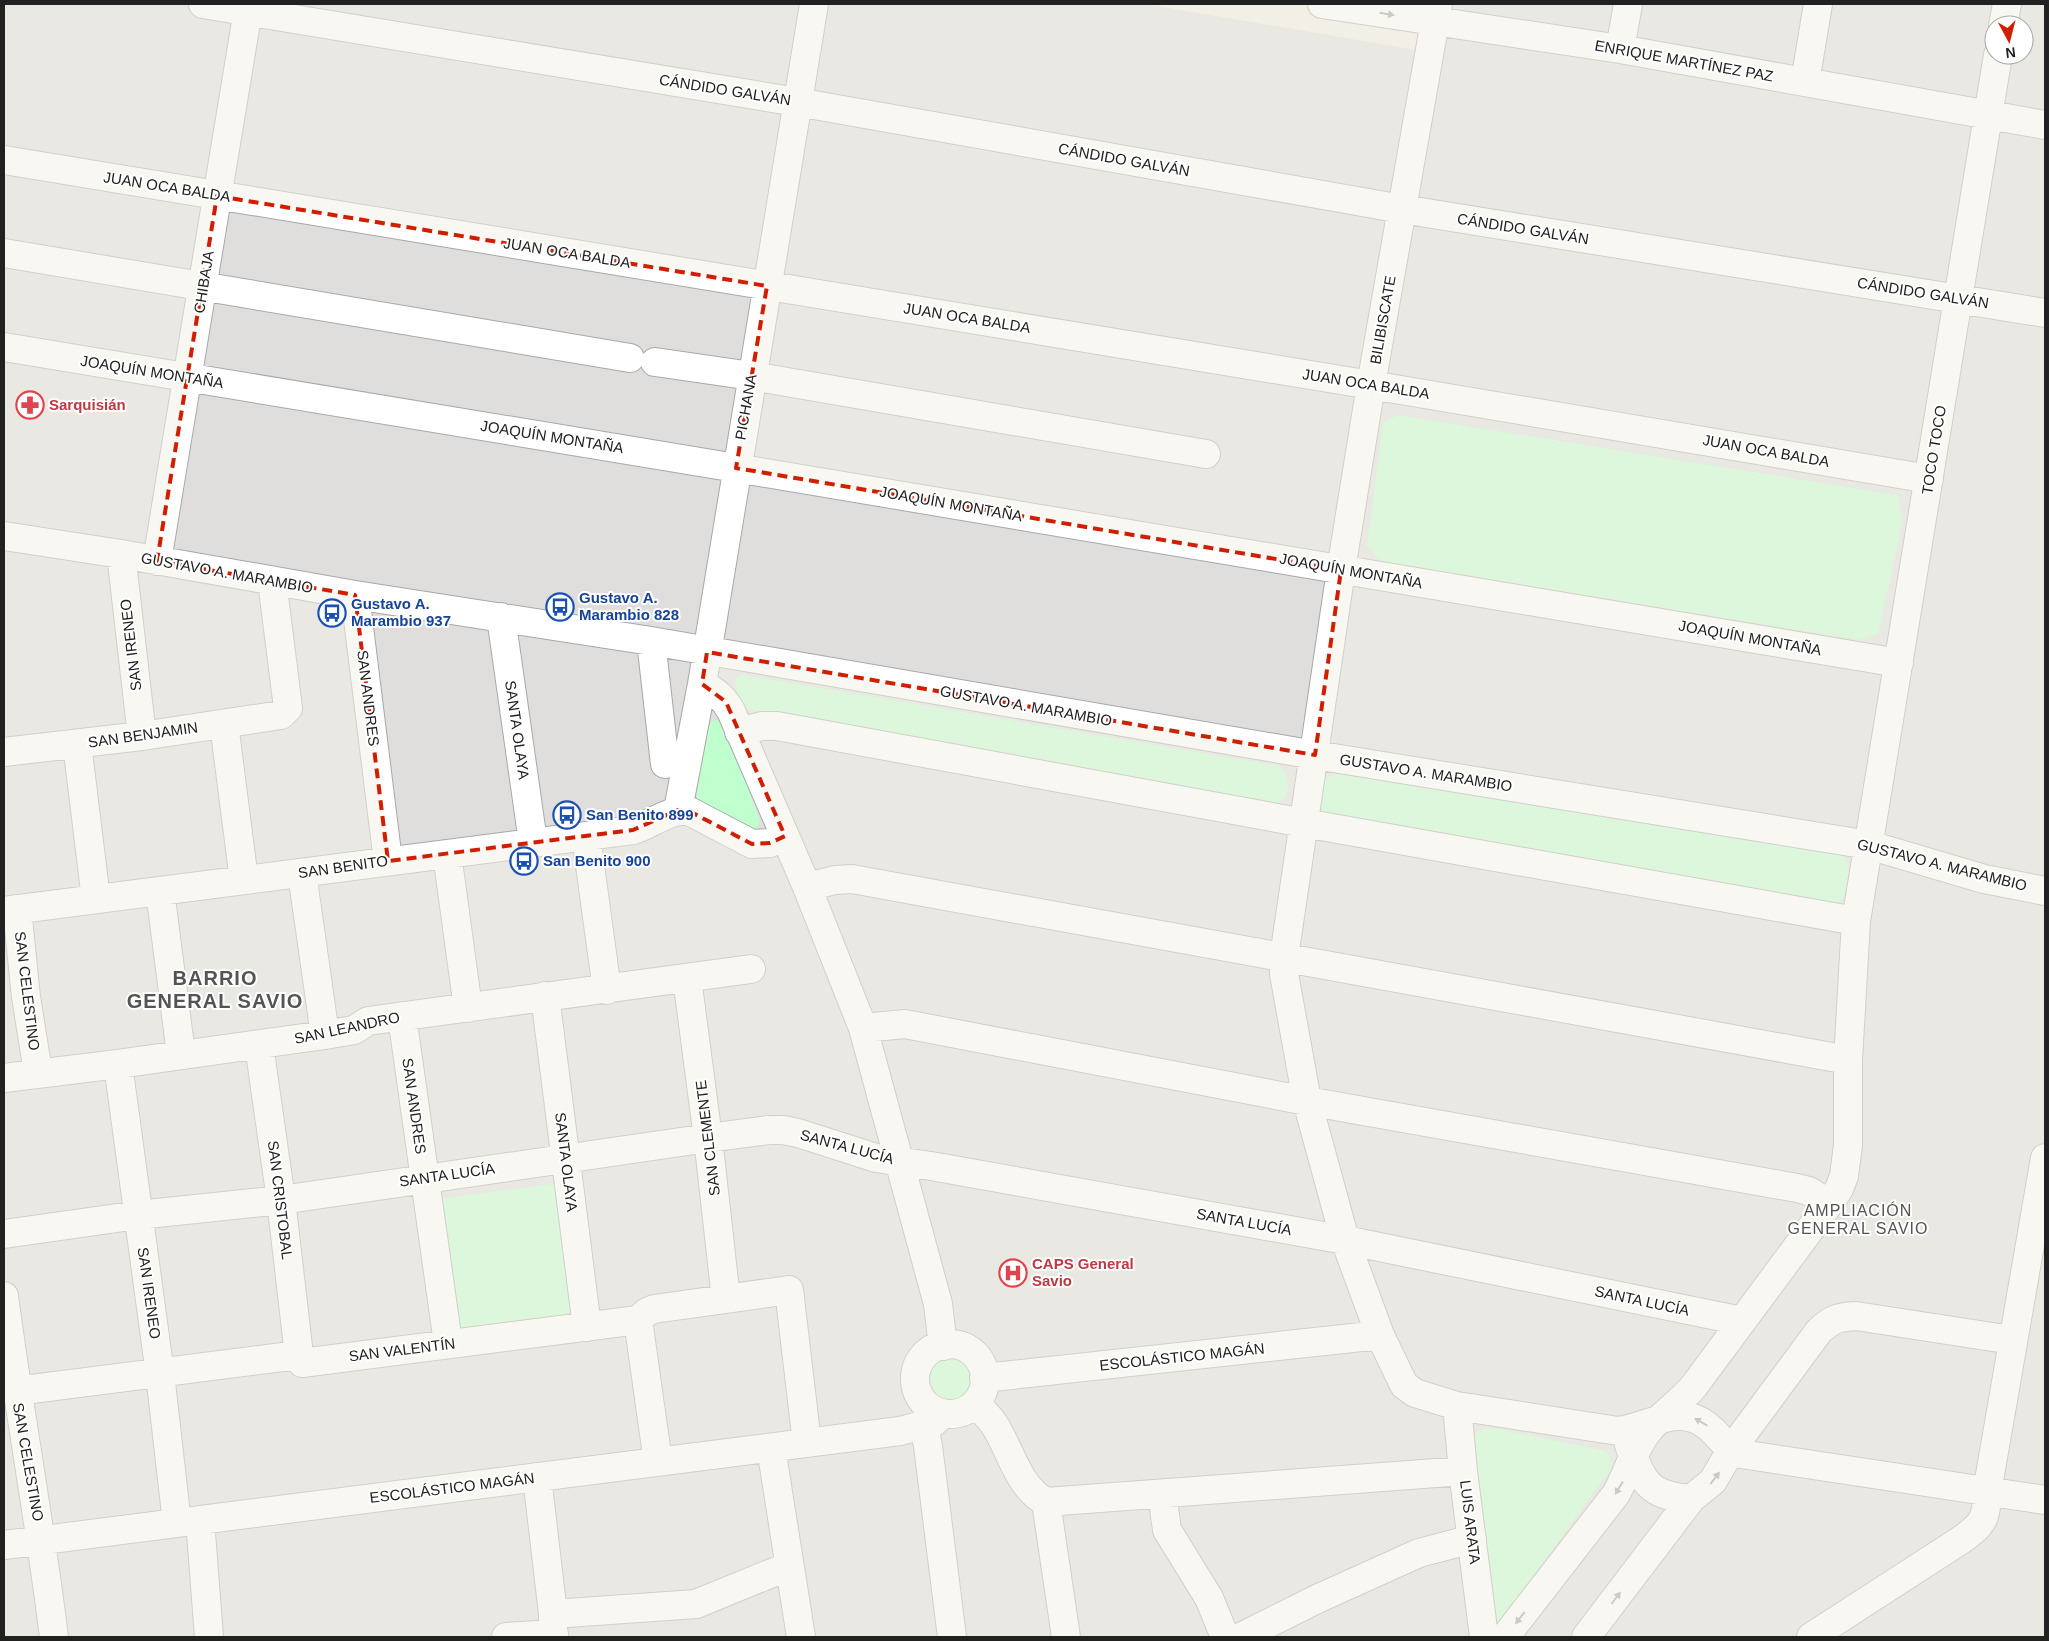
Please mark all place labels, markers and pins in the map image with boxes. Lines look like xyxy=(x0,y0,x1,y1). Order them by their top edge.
pharmacy icon: Sarquisián xyxy=(15,390,45,420)
place label: Sarquisián xyxy=(49,396,126,413)
place label: Gustavo A. Marambio 828 xyxy=(579,589,679,623)
bus stop icon: Gustavo A. Marambio 828 xyxy=(545,592,575,622)
place label: Gustavo A. Marambio 937 xyxy=(351,595,451,629)
bus stop icon: Gustavo A. Marambio 937 xyxy=(317,598,347,628)
bus stop icon: San Benito 899 xyxy=(552,800,582,830)
place label: San Benito 899 xyxy=(586,806,694,823)
bus stop icon: San Benito 900 xyxy=(509,846,539,876)
place label: San Benito 900 xyxy=(543,852,651,869)
place label: CAPS General Savio xyxy=(1032,1255,1134,1289)
hospital icon: CAPS General Savio xyxy=(998,1258,1028,1288)

